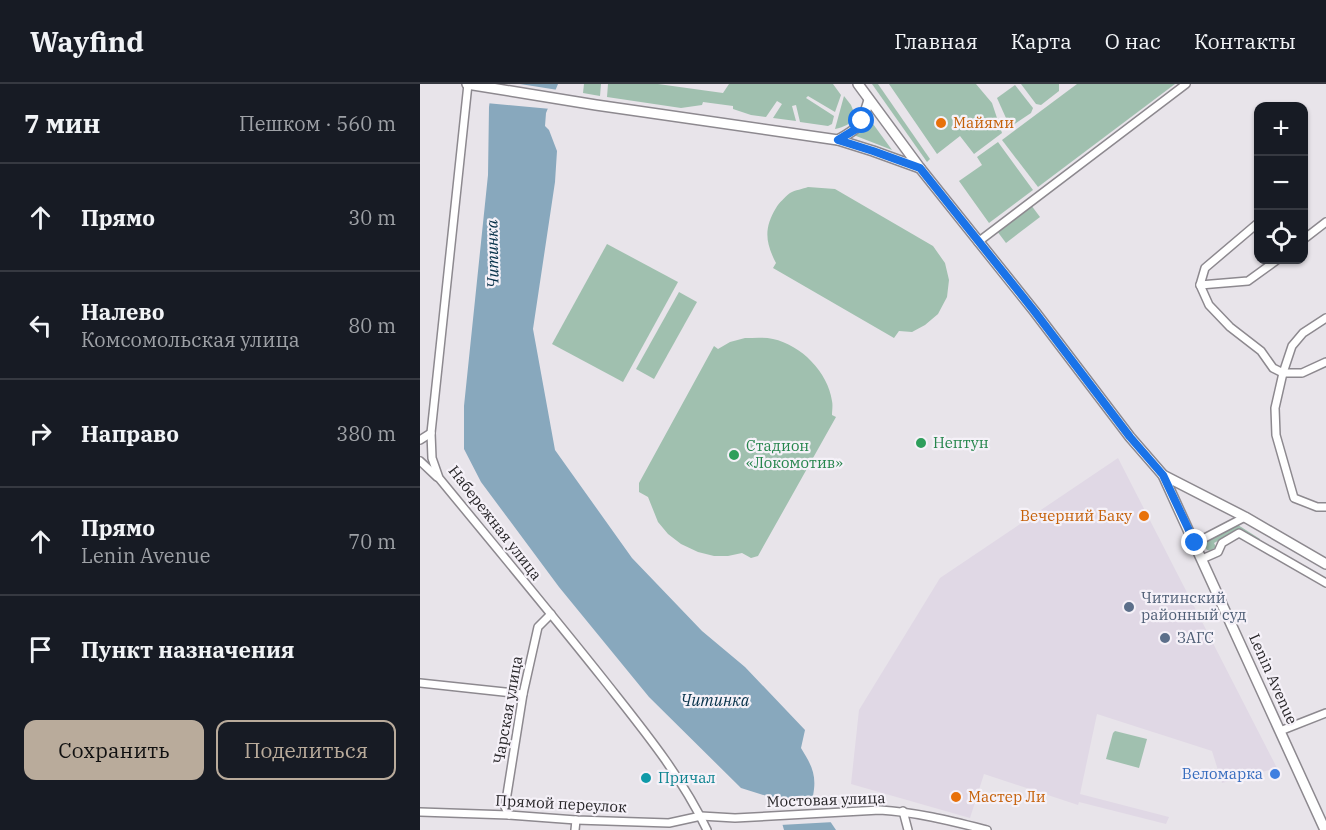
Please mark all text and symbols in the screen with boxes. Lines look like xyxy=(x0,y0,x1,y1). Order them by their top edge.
text: Wayfind xyxy=(30,23,144,60)
text: Главная xyxy=(894,27,978,55)
text: Карта xyxy=(1011,27,1072,55)
text: О нас xyxy=(1105,27,1161,55)
text: Контакты xyxy=(1194,27,1296,55)
map controls xyxy=(1254,102,1308,264)
button: + xyxy=(1254,102,1308,156)
text: 7 мин xyxy=(24,106,100,140)
route start xyxy=(848,107,874,133)
text: Пешком · 560 m xyxy=(239,110,396,137)
place label: Майями xyxy=(953,113,1014,132)
marker: Майями xyxy=(934,116,948,130)
button: − xyxy=(1254,156,1308,210)
icon: ahead xyxy=(24,201,57,234)
text: Прямо xyxy=(81,203,155,232)
text: 30 m xyxy=(348,204,396,231)
button: locate xyxy=(1254,210,1308,264)
water label: Читинка xyxy=(481,219,503,289)
text: Налево xyxy=(81,297,165,326)
icon: left xyxy=(24,309,57,342)
text: 80 m xyxy=(348,312,396,339)
text: Комсомольская улица xyxy=(81,326,300,353)
icon: right xyxy=(24,417,57,450)
text: Направо xyxy=(81,419,179,448)
text: 380 m xyxy=(336,420,396,447)
place label: Нептун xyxy=(933,433,989,452)
place label: Стадион «Локомотив» xyxy=(746,436,843,472)
marker: Нептун xyxy=(914,436,928,450)
marker: Стадион «Локомотив» xyxy=(727,448,741,462)
street label: Набережная улица xyxy=(445,462,546,584)
place label: Вечерний Баку xyxy=(1020,506,1132,525)
marker: Вечерний Баку xyxy=(1137,509,1151,523)
text: Прямо xyxy=(81,513,155,542)
icon: ahead xyxy=(24,525,57,558)
text: 70 m xyxy=(348,528,396,555)
route end xyxy=(1181,529,1207,555)
text: Lenin Avenue xyxy=(81,542,210,569)
place label: Читинский районный суд xyxy=(1141,588,1246,624)
marker: Читинский районный суд xyxy=(1122,600,1136,614)
place label: ЗАГС xyxy=(1177,628,1214,647)
marker: ЗАГС xyxy=(1158,631,1172,645)
street label: Lenin Avenue xyxy=(1245,631,1302,727)
icon: arrive xyxy=(24,633,57,666)
text: Пункт назначения xyxy=(81,635,295,664)
street label: Чарская улица xyxy=(489,654,526,765)
water label: Читинка xyxy=(681,690,750,710)
button: Сохранить xyxy=(24,720,204,780)
button: Поделиться xyxy=(216,720,396,780)
place label: Веломарка xyxy=(1182,764,1263,783)
marker: Веломарка xyxy=(1268,767,1282,781)
place label: Причал xyxy=(658,768,716,787)
marker: Причал xyxy=(639,771,653,785)
place label: Мастер Ли xyxy=(968,787,1046,806)
street label: Мостовая улица xyxy=(766,788,886,811)
marker: Мастер Ли xyxy=(949,790,963,804)
street label: Прямой переулок xyxy=(495,791,628,816)

